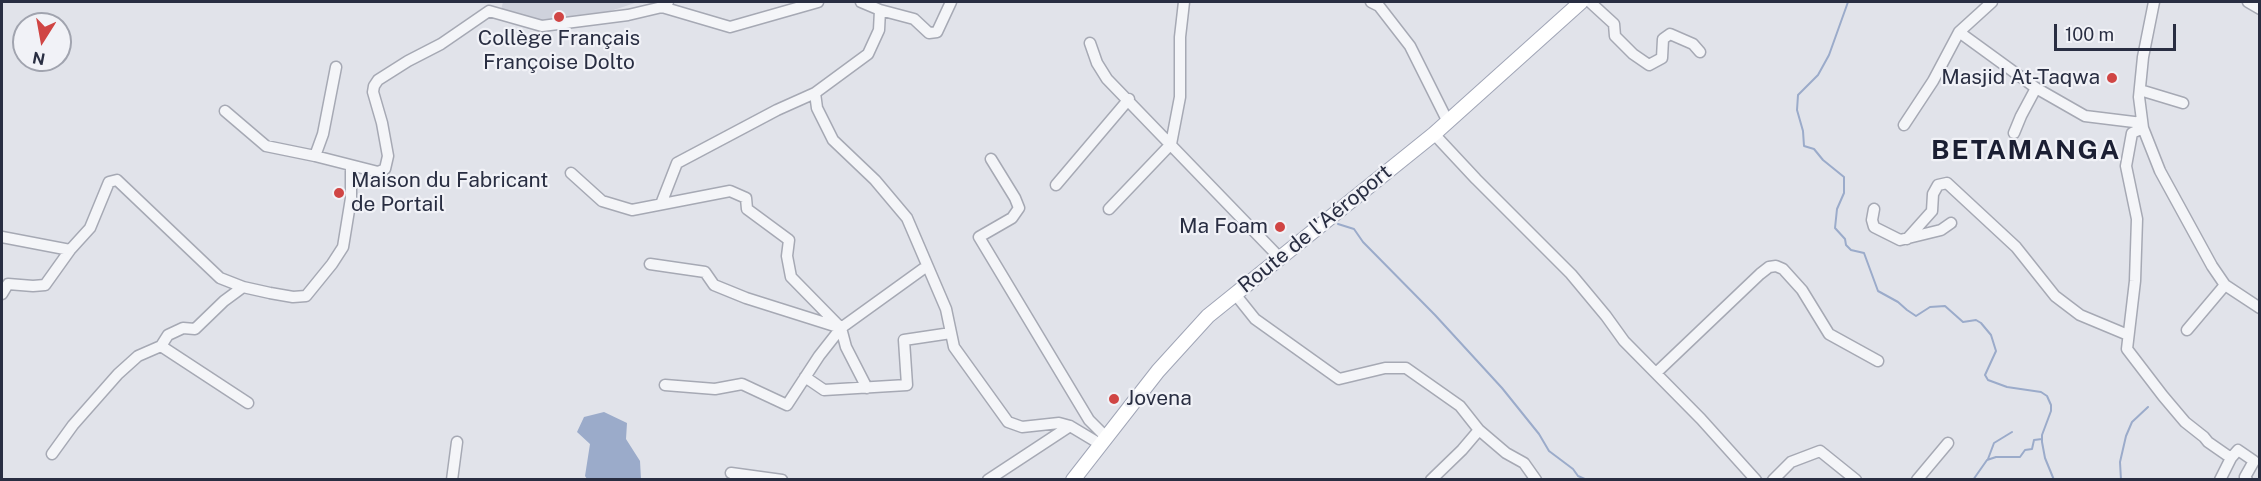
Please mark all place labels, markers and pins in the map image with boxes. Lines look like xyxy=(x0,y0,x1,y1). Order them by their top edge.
marker: Collège Français Françoise Dolto xyxy=(552,10,566,24)
place label: Collège Français Françoise Dolto xyxy=(478,26,640,76)
place label: Masjid At-Taqwa xyxy=(1941,65,2100,91)
marker: Masjid At-Taqwa xyxy=(2105,71,2119,85)
place label: Maison du Fabricant de Portail xyxy=(351,168,548,218)
marker: Maison du Fabricant de Portail xyxy=(332,186,346,200)
place label: Ma Foam xyxy=(1179,214,1268,240)
marker: Ma Foam xyxy=(1273,220,1287,234)
place label: Jovena xyxy=(1126,386,1192,412)
marker: Jovena xyxy=(1107,392,1121,406)

